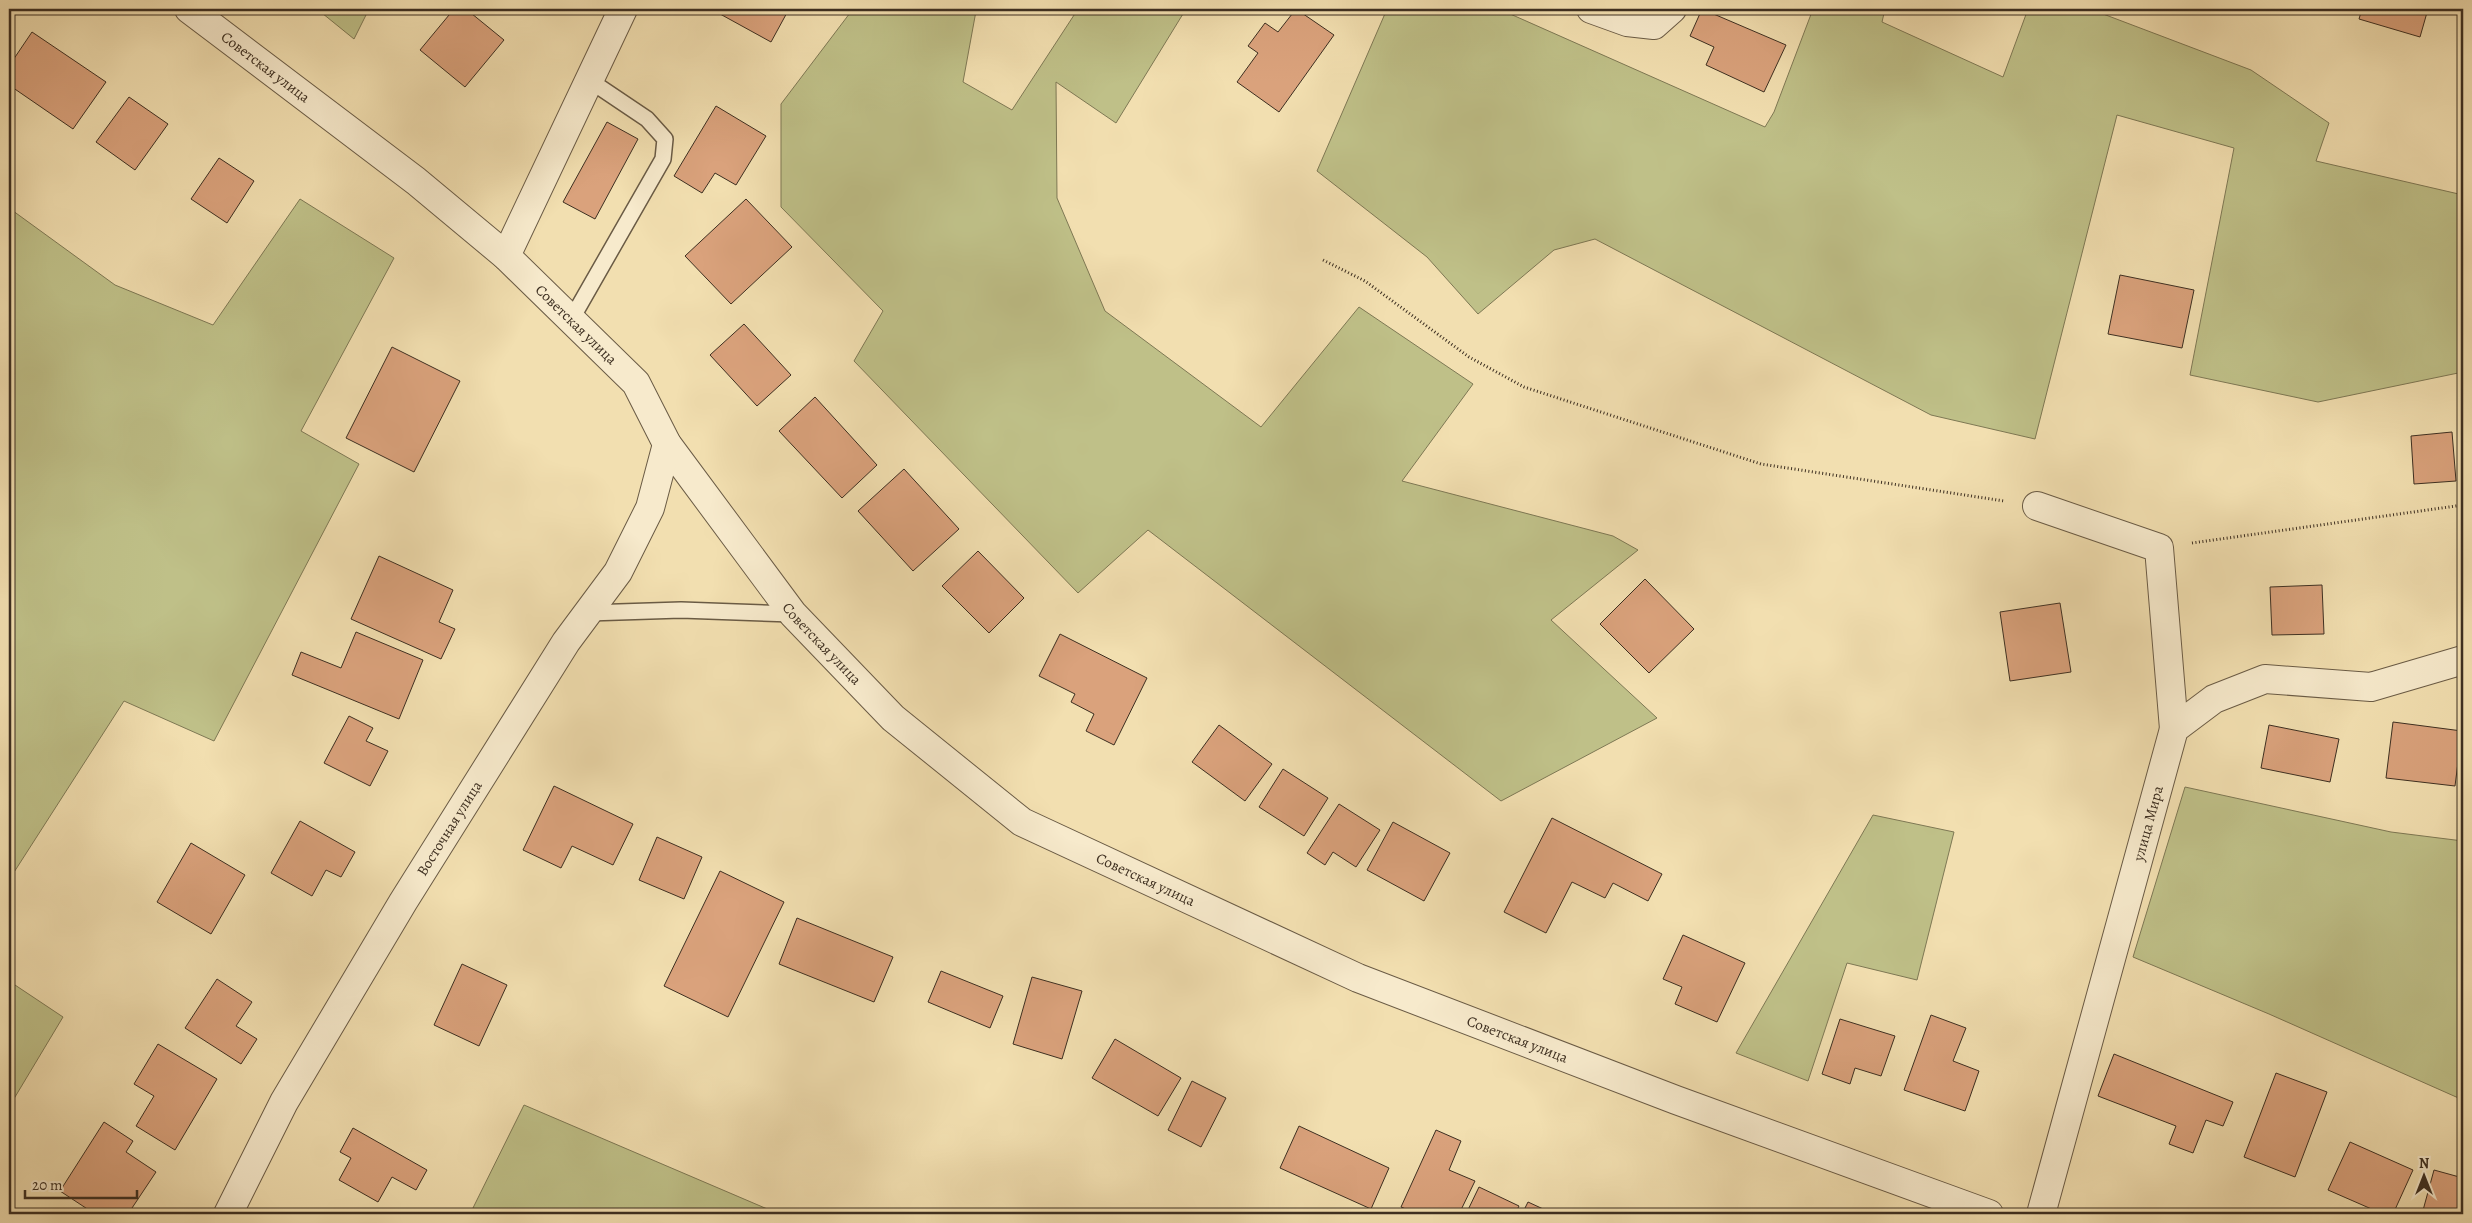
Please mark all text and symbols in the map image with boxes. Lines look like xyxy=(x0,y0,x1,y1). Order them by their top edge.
street label: Советская улица xyxy=(217,27,314,107)
street label: Советская улица xyxy=(531,280,621,369)
street label: Советская улица xyxy=(778,598,866,689)
street label: Восточная улица xyxy=(412,777,487,880)
street label: улица Мира xyxy=(2128,783,2168,864)
street label: Советская улица xyxy=(1093,848,1198,911)
street label: Советская улица xyxy=(1464,1011,1571,1068)
north arrow xyxy=(2400,1150,2450,1200)
text: N xyxy=(2419,1154,2429,1173)
scale bar xyxy=(25,1168,138,1200)
text: 20 m xyxy=(32,1175,63,1195)

